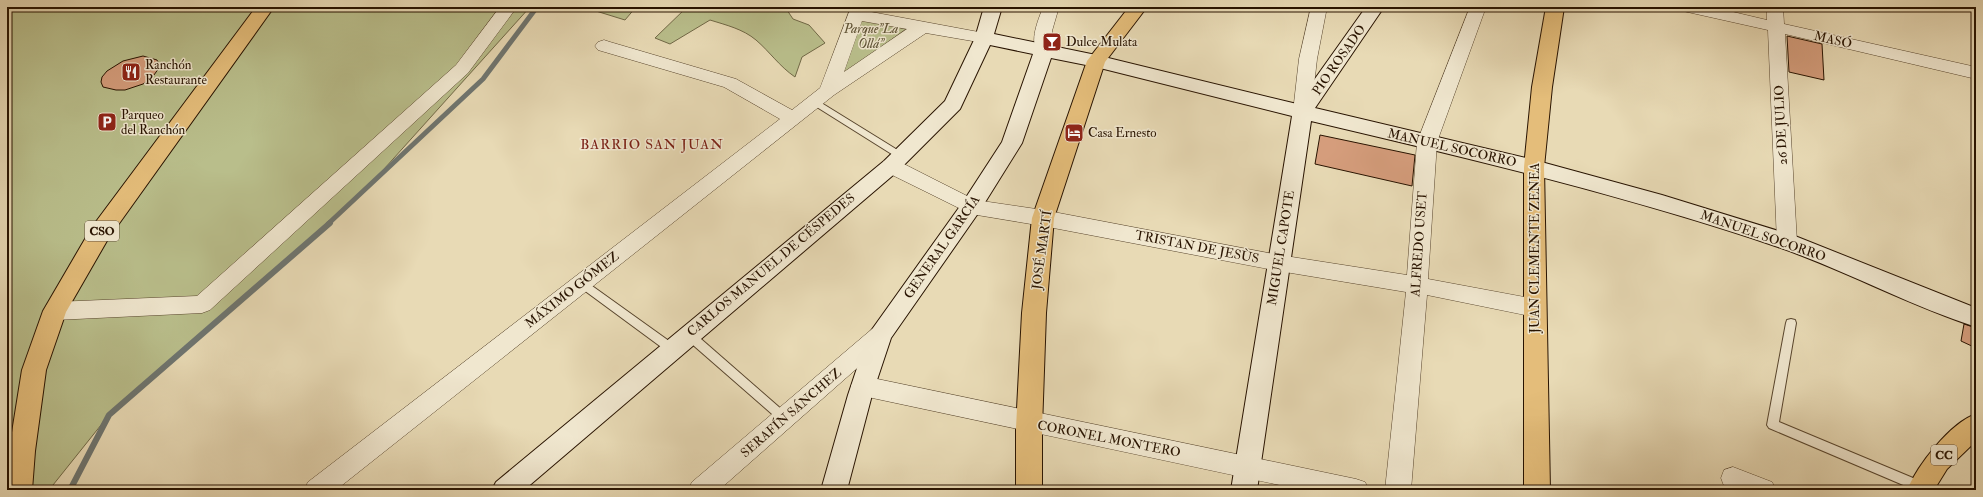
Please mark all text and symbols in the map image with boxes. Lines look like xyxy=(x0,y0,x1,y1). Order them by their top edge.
park label: Parque"La Ollá" xyxy=(843,21,898,52)
street label: PIO ROSADO xyxy=(1309,22,1369,98)
street label: MASÓ xyxy=(1812,27,1854,52)
bar icon: Dulce Mulata xyxy=(1041,31,1063,53)
place label: Dulce Mulata xyxy=(1066,34,1138,50)
place label: Ranchón Restaurante xyxy=(145,57,207,88)
restaurant icon: Ranchón Restaurante xyxy=(120,61,142,83)
street label: 26 DE JULIO xyxy=(1771,85,1791,165)
place label: Parqueo del Ranchón xyxy=(121,107,186,138)
parking icon: Parqueo del Ranchón xyxy=(96,111,118,133)
hotel icon: Casa Ernesto xyxy=(1063,122,1085,144)
place label: Casa Ernesto xyxy=(1088,125,1157,141)
street label: MANUEL SOCORRO xyxy=(1386,125,1518,171)
district label: BARRIO SAN JUAN xyxy=(580,136,724,153)
street label: JUAN CLEMENTE ZENEA xyxy=(1527,162,1543,334)
street label: CARLOS MANUEL DE CÉSPEDES xyxy=(683,189,858,340)
street label: MIGUEL CAPOTE xyxy=(1264,189,1298,307)
street label: ALFREDO USET xyxy=(1407,190,1431,298)
street label: GENERAL GARCÍA xyxy=(900,191,984,302)
street label: MANUEL SOCORRO xyxy=(1698,207,1828,265)
street label: JOSÉ MARTÍ xyxy=(1027,208,1056,292)
road number: CSO xyxy=(85,221,119,241)
street label: TRISTAN DE JESÙS xyxy=(1134,226,1261,267)
street label: MÁXIMO GÓMEZ xyxy=(521,247,622,332)
street label: SERAFÍN SÁNCHEZ xyxy=(737,364,845,461)
street label: CORONEL MONTERO xyxy=(1036,417,1182,461)
road number: CC xyxy=(1931,445,1957,465)

